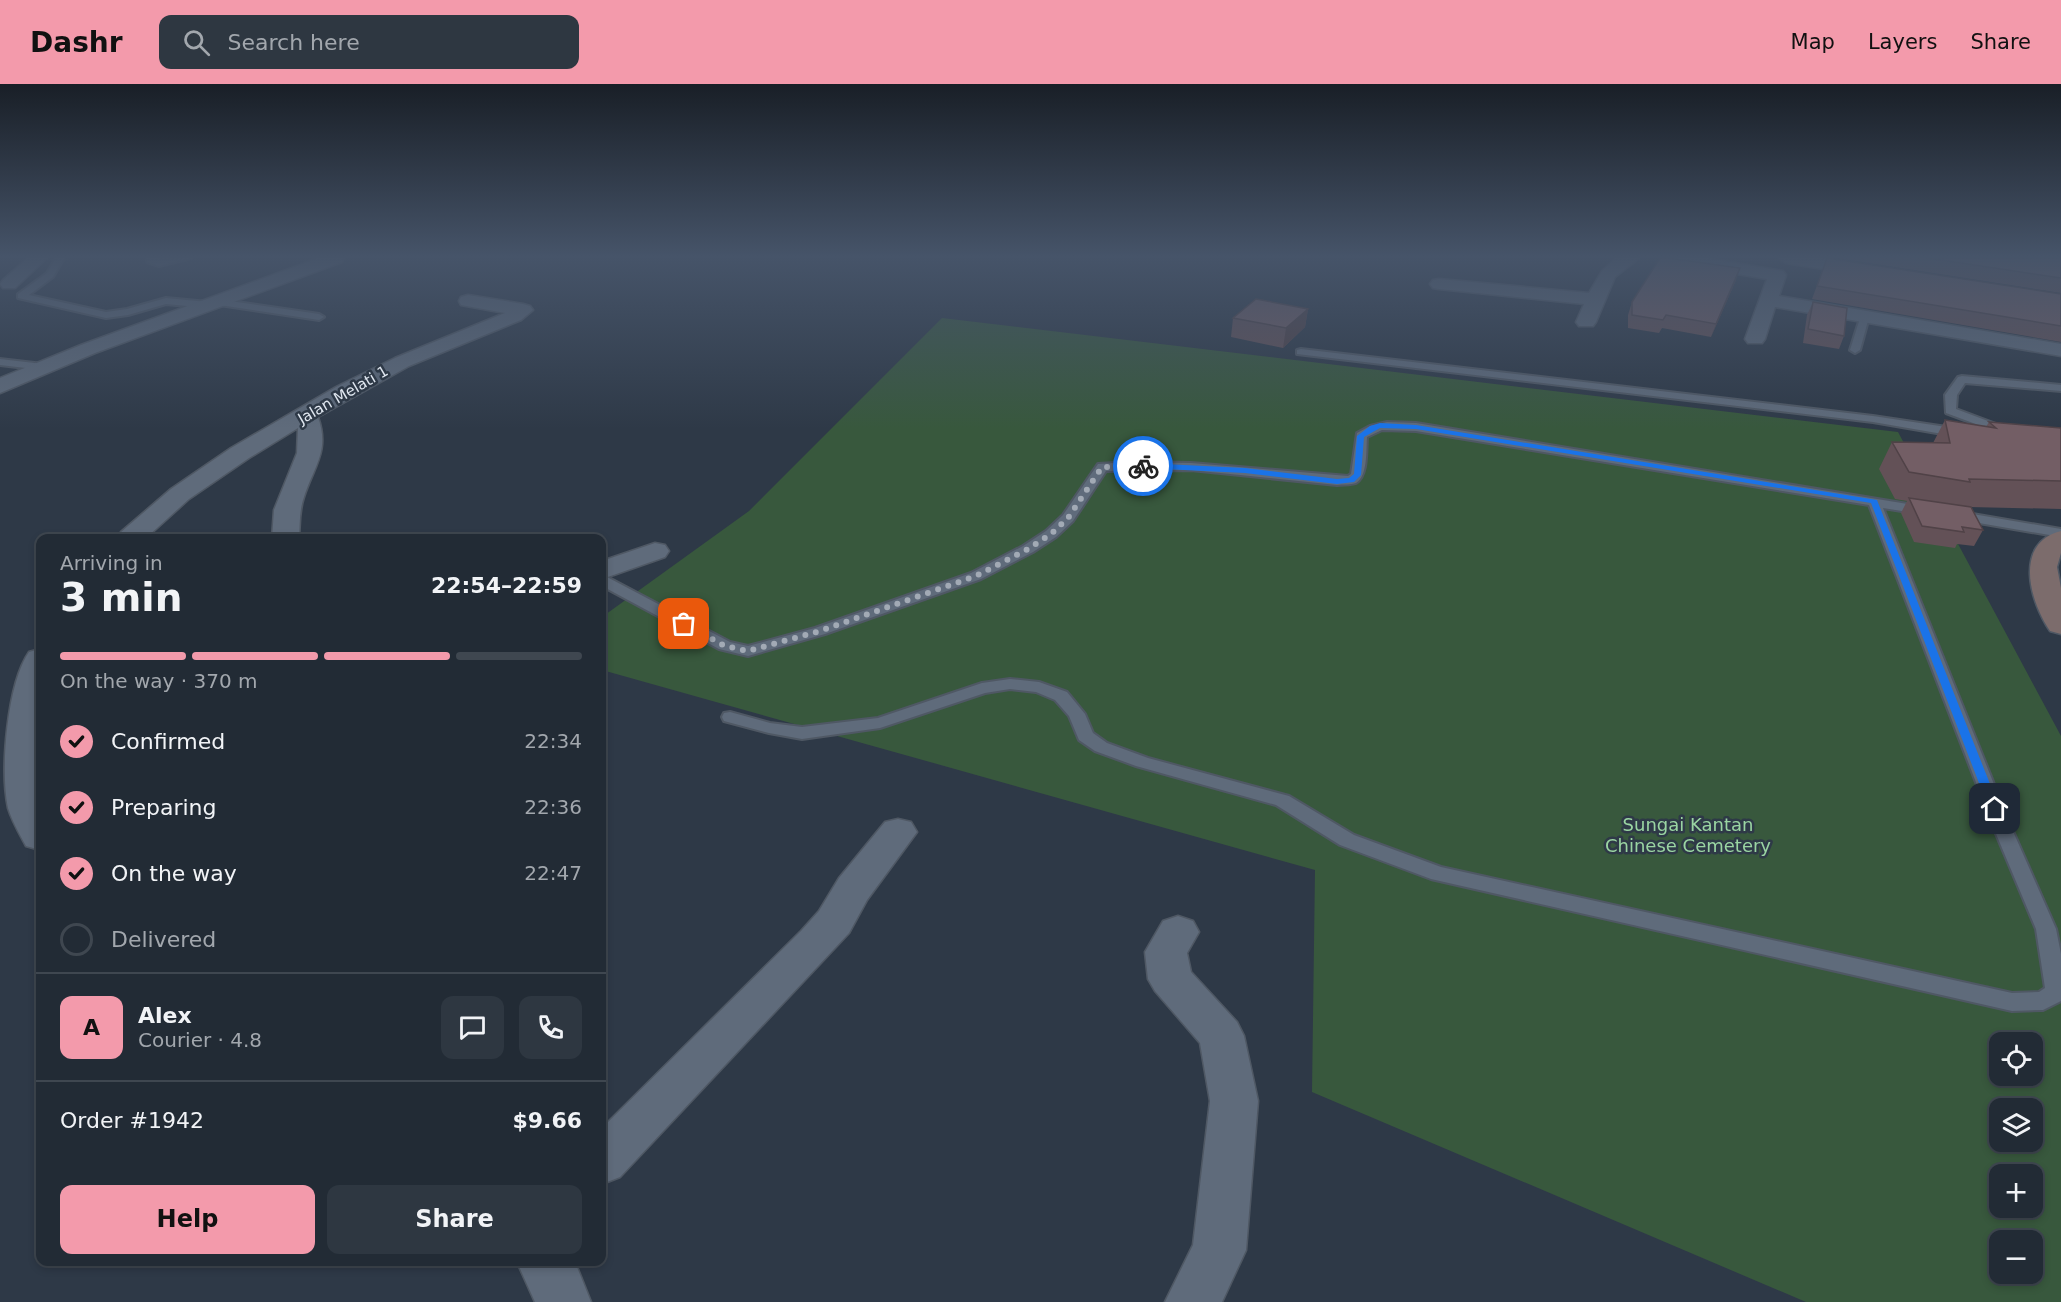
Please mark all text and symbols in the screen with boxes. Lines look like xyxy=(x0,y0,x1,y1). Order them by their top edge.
search box xyxy=(159,15,579,69)
text: Dashr xyxy=(30,26,123,59)
icon: search xyxy=(180,26,213,59)
text: Search here xyxy=(228,30,360,55)
text: Map xyxy=(1791,30,1835,54)
text: Layers xyxy=(1868,30,1937,54)
text: Share xyxy=(1970,30,2031,54)
street label: Jalan Melati 1 xyxy=(294,362,391,429)
courier xyxy=(1113,436,1173,496)
icon: bike xyxy=(1127,450,1160,483)
text: Arriving in xyxy=(60,551,163,575)
text: 22:54–22:59 xyxy=(431,573,582,598)
text: 3 min xyxy=(60,575,182,620)
pin xyxy=(658,598,709,649)
icon: bag xyxy=(667,607,700,640)
text: On the way · 370 m xyxy=(60,669,258,693)
icon: check xyxy=(60,725,93,758)
text: Confirmed xyxy=(111,729,225,754)
text: 22:34 xyxy=(524,729,582,753)
pin xyxy=(1969,783,2020,834)
icon: check xyxy=(60,791,93,824)
icon: home xyxy=(1978,792,2011,825)
text: Preparing xyxy=(111,795,217,820)
text: 22:36 xyxy=(524,795,582,819)
park label: Sungai Kantan Chinese Cemetery xyxy=(1605,814,1771,856)
icon: check xyxy=(60,857,93,890)
text: On the way xyxy=(111,861,237,886)
text: 22:47 xyxy=(524,861,582,885)
text: Delivered xyxy=(111,927,216,952)
button: chat xyxy=(441,996,504,1059)
button: phone xyxy=(519,996,582,1059)
text: Alex xyxy=(138,1003,192,1028)
text: A xyxy=(83,1015,100,1040)
text: Courier · 4.8 xyxy=(138,1028,262,1052)
map controls xyxy=(1989,1032,2043,1284)
button: locate xyxy=(1989,1032,2043,1086)
button: layers xyxy=(1989,1098,2043,1152)
text: Order #1942 xyxy=(60,1108,204,1133)
text: $9.66 xyxy=(512,1108,582,1133)
button: + xyxy=(1989,1164,2043,1218)
button: Help xyxy=(60,1185,315,1254)
button: Share xyxy=(327,1185,582,1254)
button: − xyxy=(1989,1230,2043,1284)

